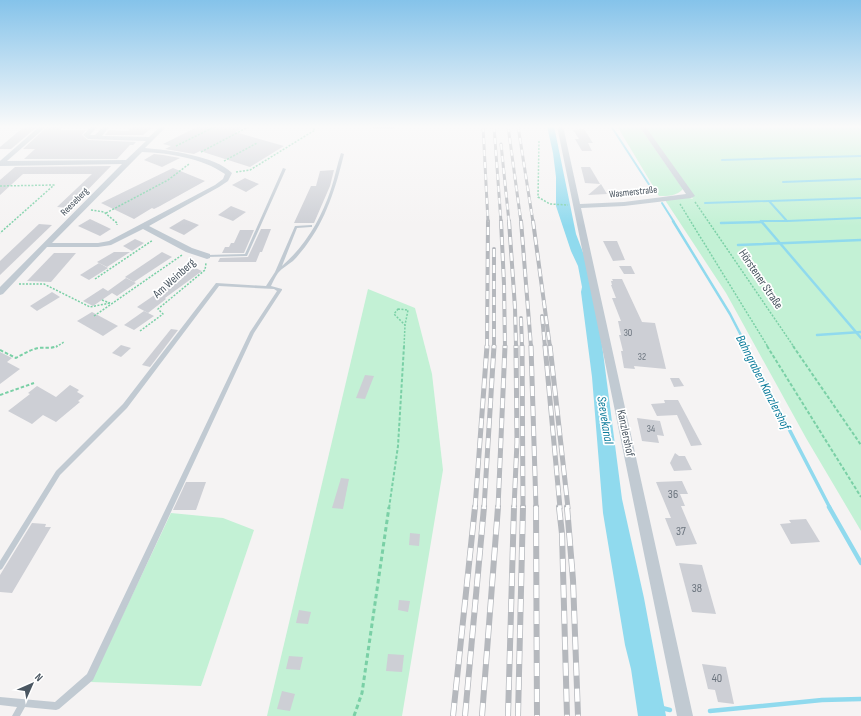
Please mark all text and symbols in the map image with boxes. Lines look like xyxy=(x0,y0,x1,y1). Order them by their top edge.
street label: Wasmerstraße xyxy=(608,184,658,200)
street label: Reeseberg xyxy=(58,185,91,218)
street label: Hörstener Straße xyxy=(735,247,786,312)
street label: Am Weinberg xyxy=(149,255,199,302)
house number: 30 xyxy=(624,327,632,339)
water label: Bahngraben Kanzlershof xyxy=(732,332,795,434)
house number: 32 xyxy=(638,351,646,363)
water label: Seevekanal xyxy=(593,395,617,446)
street label: Kanzlershof xyxy=(613,408,638,458)
house number: 34 xyxy=(647,423,655,435)
house number: 36 xyxy=(668,487,678,502)
house number: 37 xyxy=(676,524,686,539)
house number: 38 xyxy=(692,581,702,596)
north arrow xyxy=(12,664,52,704)
text: N xyxy=(32,671,45,684)
house number: 40 xyxy=(712,671,722,686)

